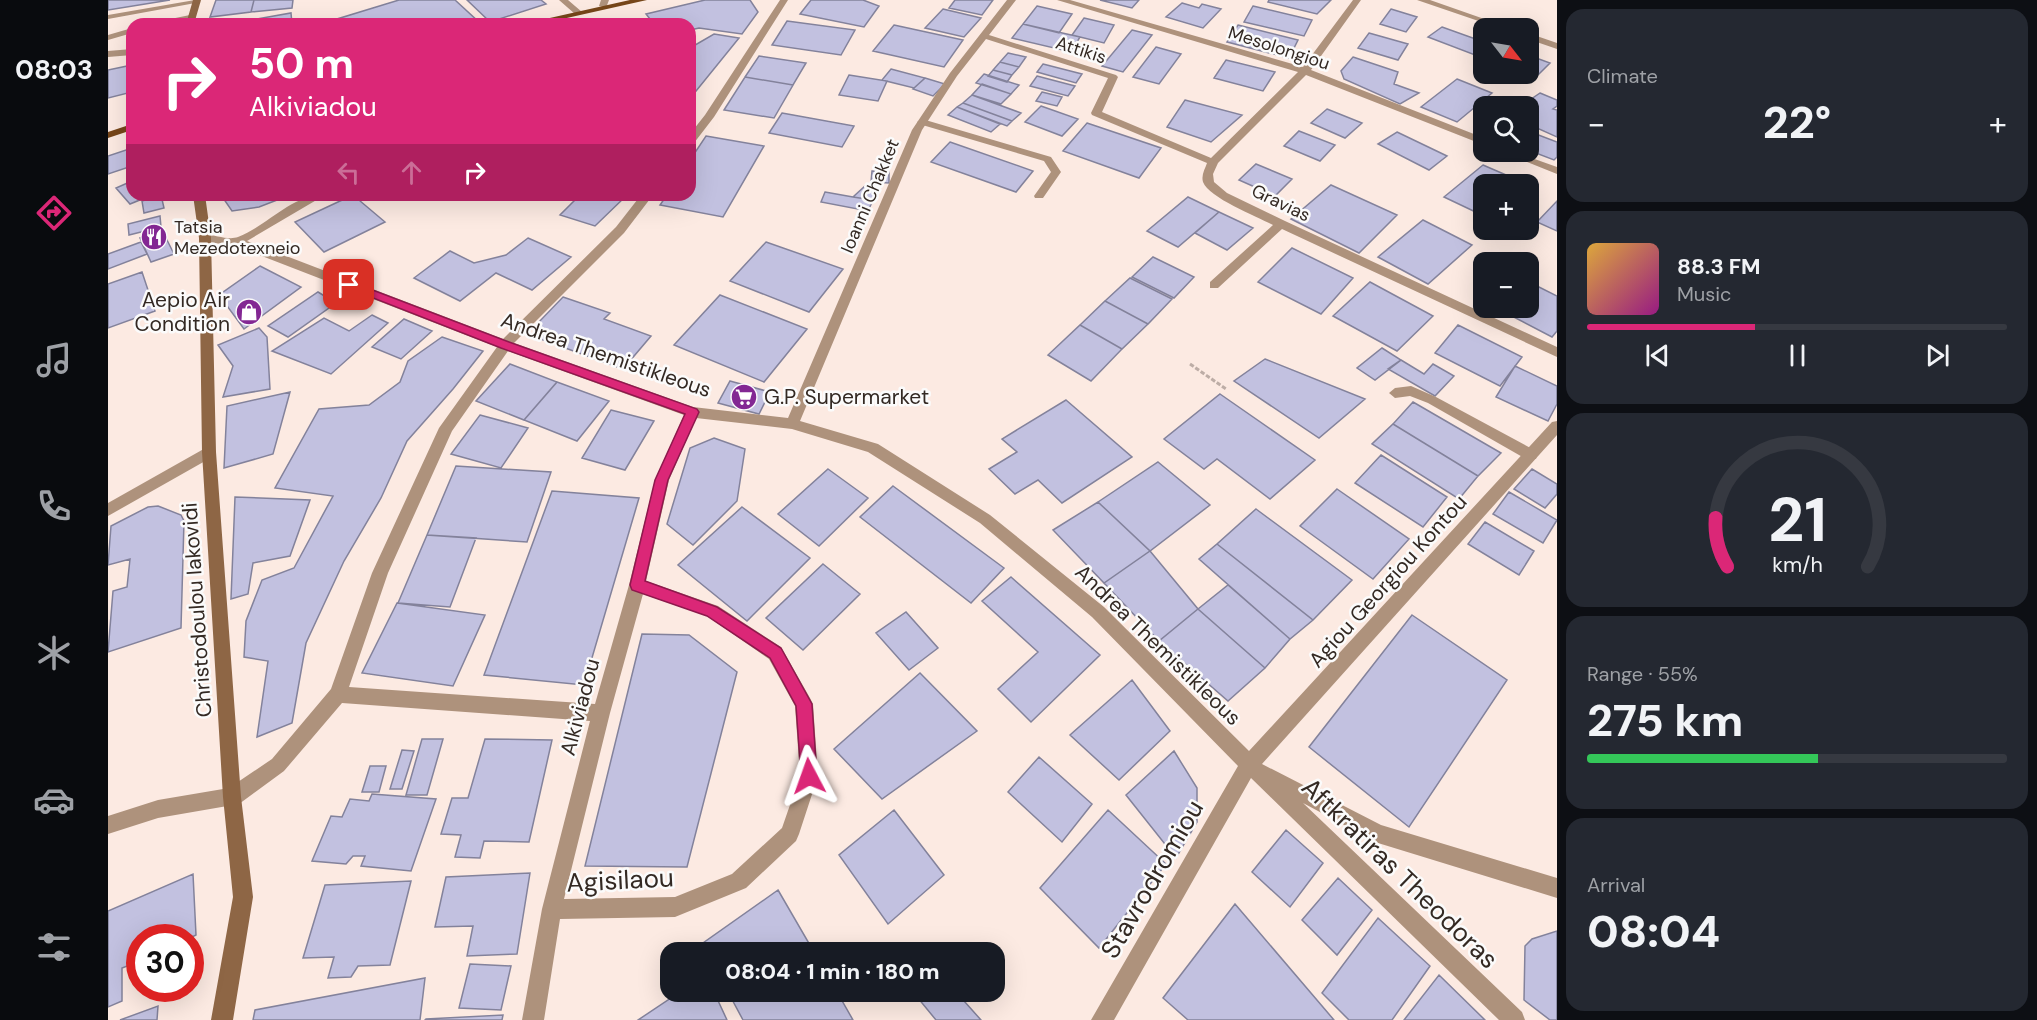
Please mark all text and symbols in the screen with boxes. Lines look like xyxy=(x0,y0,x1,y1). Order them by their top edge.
north arrow xyxy=(1473,18,1539,84)
map controls xyxy=(1473,18,1539,318)
street label: Mesolongiou xyxy=(1225,20,1333,76)
street label: Attikis xyxy=(1053,31,1109,69)
text: 50 m xyxy=(249,36,354,91)
icon: right xyxy=(150,42,228,120)
text: 08:03 xyxy=(15,52,93,87)
text: Climate xyxy=(1587,63,1658,89)
text: Alkiviadou xyxy=(249,89,377,124)
text: 22° xyxy=(1763,93,1831,152)
button: search xyxy=(1473,96,1539,162)
text: − xyxy=(1587,102,1605,145)
text: + xyxy=(1989,102,2007,145)
street label: Ioanni Chakket xyxy=(835,135,905,257)
icon: left xyxy=(332,156,365,189)
icon: ahead xyxy=(395,156,428,189)
icon: right xyxy=(458,156,491,189)
button: + xyxy=(1473,174,1539,240)
street label: Gravias xyxy=(1248,179,1314,227)
icon: directions xyxy=(33,192,75,234)
place label: Tatsia Mezedotexneio xyxy=(174,215,301,260)
restaurant icon: Tatsia Mezedotexneio xyxy=(139,222,169,252)
button: − xyxy=(1473,252,1539,318)
text: 88.3 FM xyxy=(1677,252,1761,281)
pin xyxy=(323,259,374,310)
icon: arrive xyxy=(332,268,365,301)
text: Music xyxy=(1677,281,1732,307)
place label: Aepio Air Condition xyxy=(134,286,230,338)
shop icon: Aepio Air Condition xyxy=(234,297,264,327)
street label: Andrea Themistikleous xyxy=(497,306,715,404)
icon: music xyxy=(33,339,75,381)
icon: previous xyxy=(1641,339,1674,372)
icon: pause xyxy=(1781,339,1814,372)
icon: next xyxy=(1921,339,1954,372)
supermarket icon: G.P. Supermarket xyxy=(729,382,759,412)
place label: G.P. Supermarket xyxy=(764,383,929,411)
text: 21 xyxy=(1768,479,1826,560)
icon: phone xyxy=(33,485,75,527)
street label: Agiou Georgiou Kontou xyxy=(1303,488,1473,674)
street label: Christodoulou Iakovidi xyxy=(176,502,218,718)
text: km/h xyxy=(1772,551,1822,579)
street label: Andrea Themistikleous xyxy=(1069,558,1247,732)
icon: climate xyxy=(33,632,75,674)
street label: Alkiviadou xyxy=(554,655,606,759)
text: Range · 55% xyxy=(1587,661,1698,687)
text: 275 km xyxy=(1587,691,1743,750)
position arrow xyxy=(777,744,841,808)
street label: Aftkratiras Theodoras xyxy=(1294,770,1506,976)
icon: car xyxy=(33,779,75,821)
street label: Stavrodromiou xyxy=(1093,794,1211,964)
street label: Agisilaou xyxy=(565,860,675,900)
text: Arrival xyxy=(1587,872,1645,898)
text: 08:04 xyxy=(1587,902,1720,961)
speed limit sign: 30 xyxy=(126,924,204,1002)
icon: filters xyxy=(33,926,75,968)
text: 08:04 · 1 min · 180 m xyxy=(725,957,940,986)

